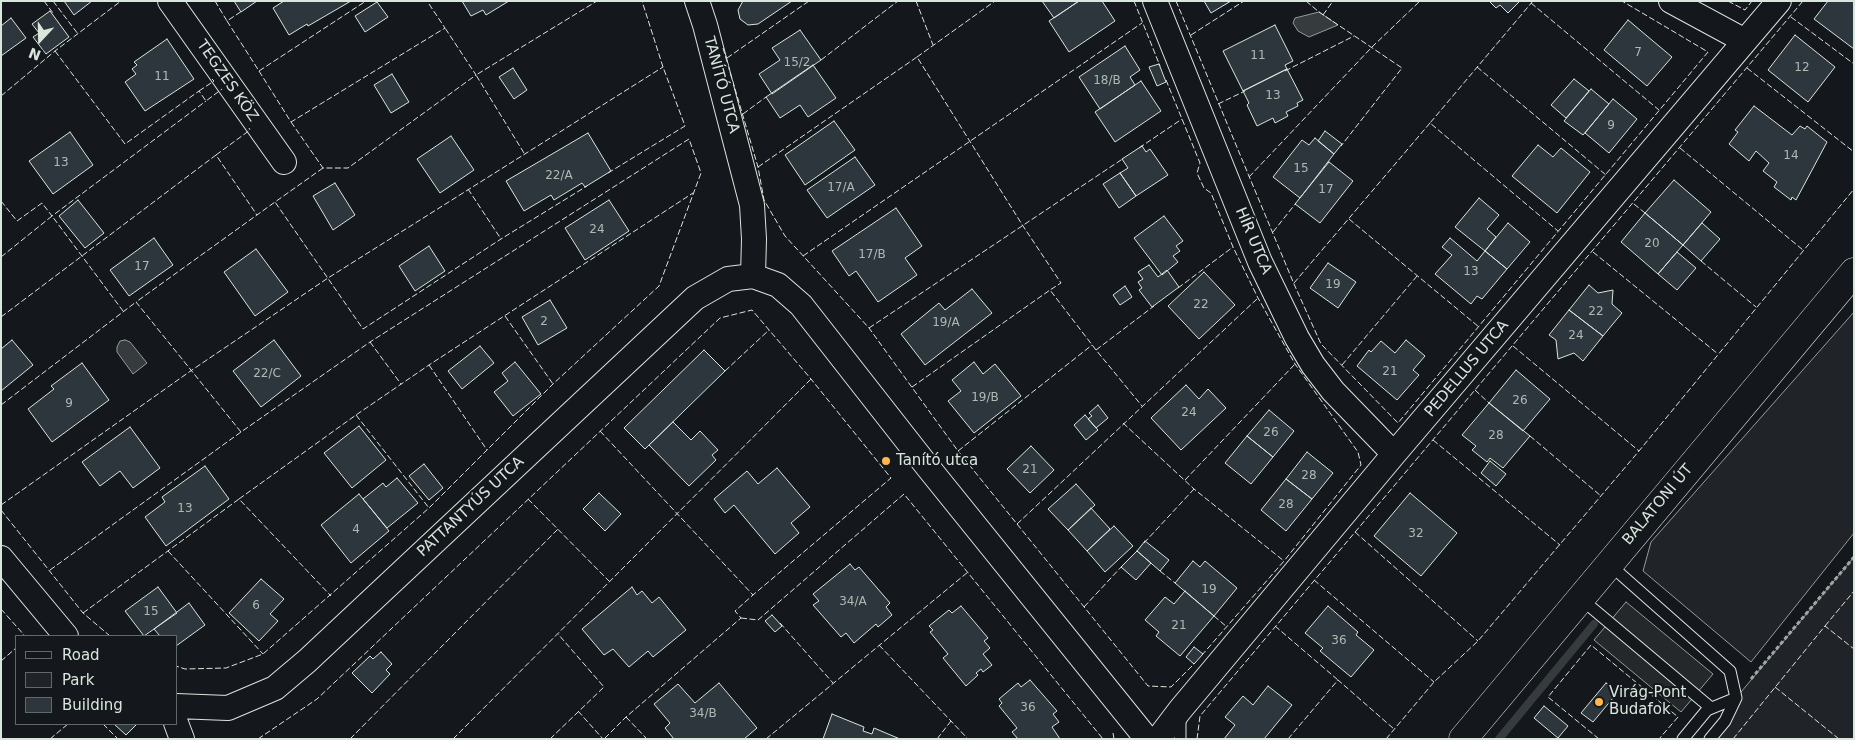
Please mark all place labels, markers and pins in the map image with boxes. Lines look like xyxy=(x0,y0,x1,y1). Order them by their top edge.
place label: Tanító utca xyxy=(896,452,978,470)
marker: Tanító utca xyxy=(880,455,892,467)
place label: Virág-Pont Budafok xyxy=(1609,684,1686,719)
marker: Virág-Pont Budafok xyxy=(1593,696,1605,708)

